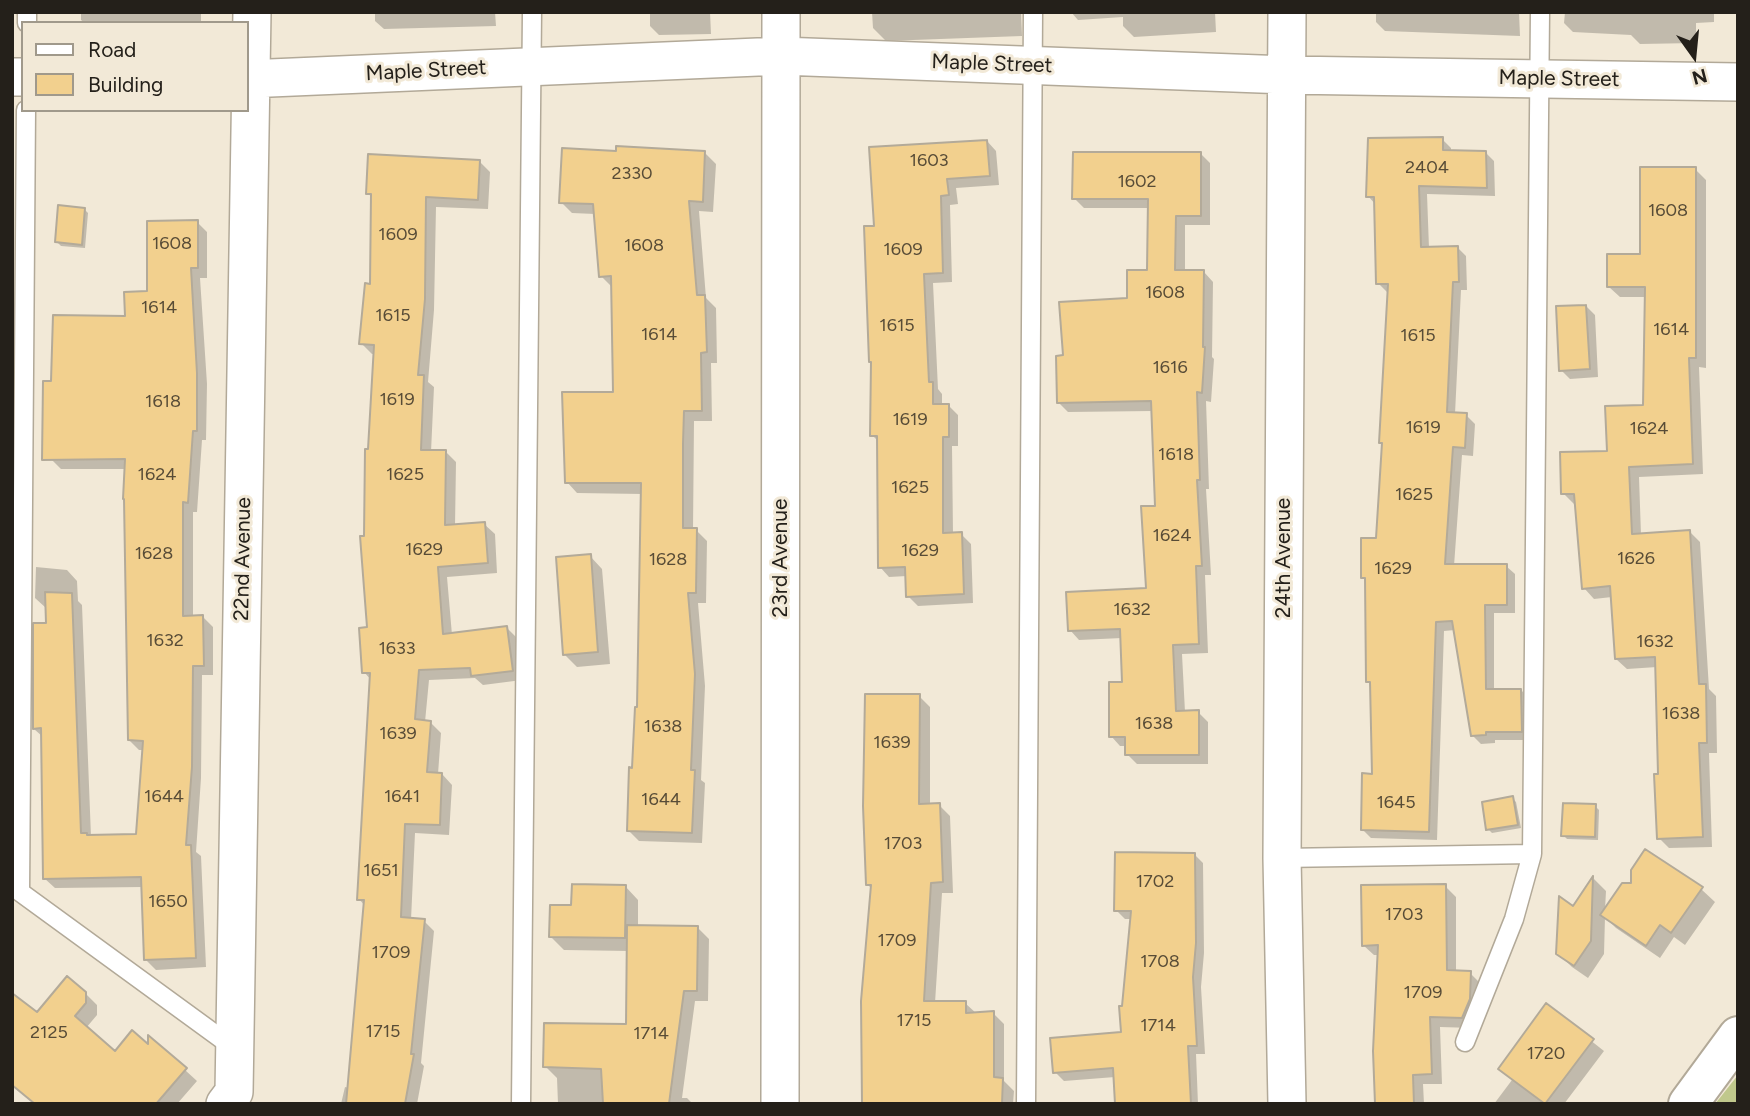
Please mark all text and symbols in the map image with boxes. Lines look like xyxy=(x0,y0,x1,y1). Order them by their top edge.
legend xyxy=(21,21,248,112)
north arrow xyxy=(1659,21,1729,91)
text: Road xyxy=(88,37,136,62)
street label: Maple Street xyxy=(931,49,1053,79)
street label: Maple Street xyxy=(365,55,487,87)
text: N xyxy=(1689,64,1710,90)
street label: Maple Street xyxy=(1498,65,1620,93)
text: Building xyxy=(88,72,163,97)
house number: 1603 xyxy=(910,150,948,172)
house number: 2404 xyxy=(1405,157,1449,179)
house number: 2330 xyxy=(611,163,653,185)
house number: 1602 xyxy=(1117,171,1157,193)
house number: 1608 xyxy=(1648,200,1688,222)
house number: 1609 xyxy=(378,224,418,246)
house number: 1608 xyxy=(152,233,192,255)
house number: 1608 xyxy=(624,235,664,257)
house number: 1609 xyxy=(883,239,923,261)
house number: 1608 xyxy=(1145,282,1185,304)
house number: 1614 xyxy=(141,297,177,319)
house number: 1615 xyxy=(375,305,411,327)
house number: 1615 xyxy=(879,315,915,337)
house number: 1614 xyxy=(1653,319,1689,341)
house number: 1614 xyxy=(641,324,677,346)
house number: 1615 xyxy=(1400,325,1436,347)
house number: 1616 xyxy=(1152,357,1188,379)
house number: 1619 xyxy=(379,389,415,411)
house number: 1618 xyxy=(145,391,181,413)
house number: 1619 xyxy=(892,409,928,431)
house number: 1619 xyxy=(1405,417,1441,439)
house number: 1624 xyxy=(1630,418,1668,440)
house number: 1618 xyxy=(1158,444,1194,466)
house number: 1624 xyxy=(138,464,176,486)
house number: 1625 xyxy=(386,464,424,486)
house number: 1625 xyxy=(891,477,929,499)
house number: 1625 xyxy=(1395,484,1433,506)
street label: 22nd Avenue xyxy=(229,497,257,621)
street label: 24th Avenue xyxy=(1271,498,1297,618)
street label: 23rd Avenue xyxy=(768,499,794,617)
house number: 1624 xyxy=(1153,525,1191,547)
house number: 1629 xyxy=(405,539,443,561)
house number: 1629 xyxy=(901,540,939,562)
house number: 1628 xyxy=(135,543,173,565)
house number: 1626 xyxy=(1617,548,1655,570)
house number: 1628 xyxy=(649,549,687,571)
house number: 1629 xyxy=(1374,558,1412,580)
house number: 1632 xyxy=(1113,599,1151,621)
house number: 1632 xyxy=(146,630,184,652)
house number: 1632 xyxy=(1636,631,1674,653)
house number: 1633 xyxy=(378,638,416,660)
house number: 1638 xyxy=(1662,703,1700,725)
house number: 1638 xyxy=(1135,713,1173,735)
house number: 1638 xyxy=(644,716,682,738)
house number: 1639 xyxy=(379,723,417,745)
house number: 1639 xyxy=(873,732,911,754)
house number: 1644 xyxy=(144,786,184,808)
house number: 1641 xyxy=(384,786,420,808)
house number: 1644 xyxy=(641,789,681,811)
house number: 1645 xyxy=(1376,792,1416,814)
house number: 1703 xyxy=(884,833,922,855)
house number: 1651 xyxy=(363,860,399,882)
house number: 1702 xyxy=(1136,871,1174,893)
house number: 1650 xyxy=(148,891,188,913)
house number: 1703 xyxy=(1385,904,1423,926)
house number: 1709 xyxy=(878,930,916,952)
house number: 1709 xyxy=(372,942,410,964)
house number: 1708 xyxy=(1140,951,1180,973)
house number: 1709 xyxy=(1404,982,1442,1004)
house number: 1715 xyxy=(897,1010,931,1032)
house number: 1714 xyxy=(1140,1015,1176,1037)
house number: 1715 xyxy=(366,1021,400,1043)
house number: 2125 xyxy=(30,1022,68,1044)
house number: 1714 xyxy=(633,1023,669,1045)
house number: 1720 xyxy=(1527,1043,1565,1065)

